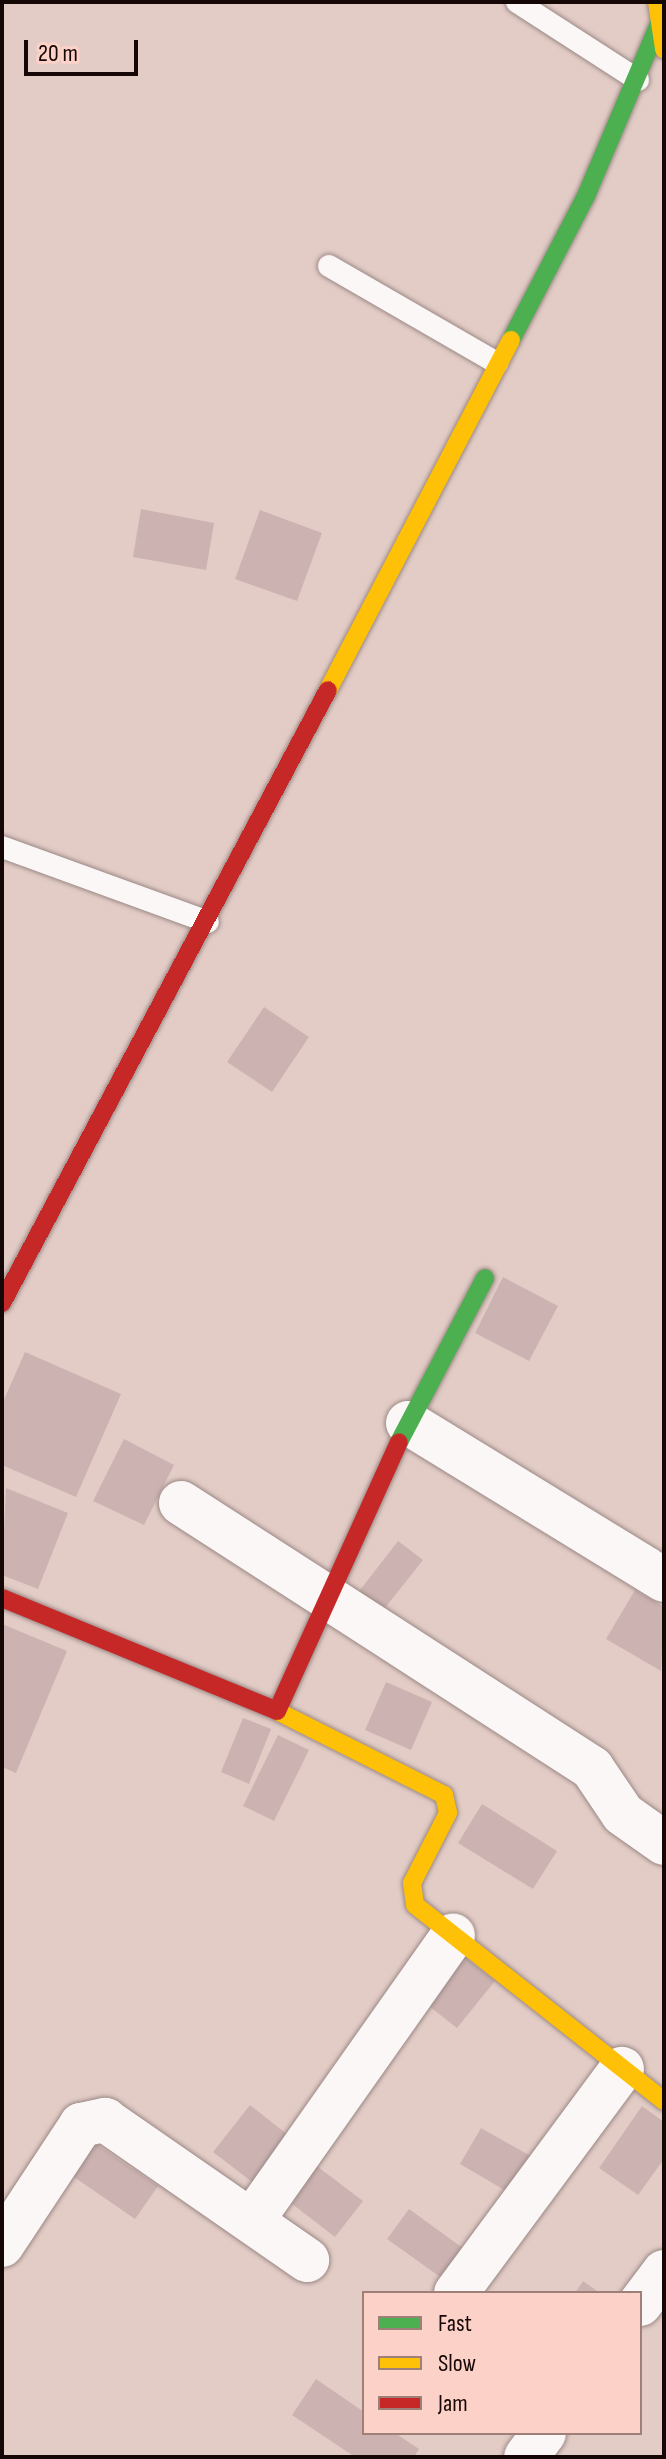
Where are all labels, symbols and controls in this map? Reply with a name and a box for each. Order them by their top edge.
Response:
scale bar [28,24,142,74]
text: 20 m [38,39,78,68]
legend [362,2291,642,2435]
text: Fast [438,2309,472,2338]
text: Slow [438,2349,476,2378]
text: Jam [438,2389,468,2418]

